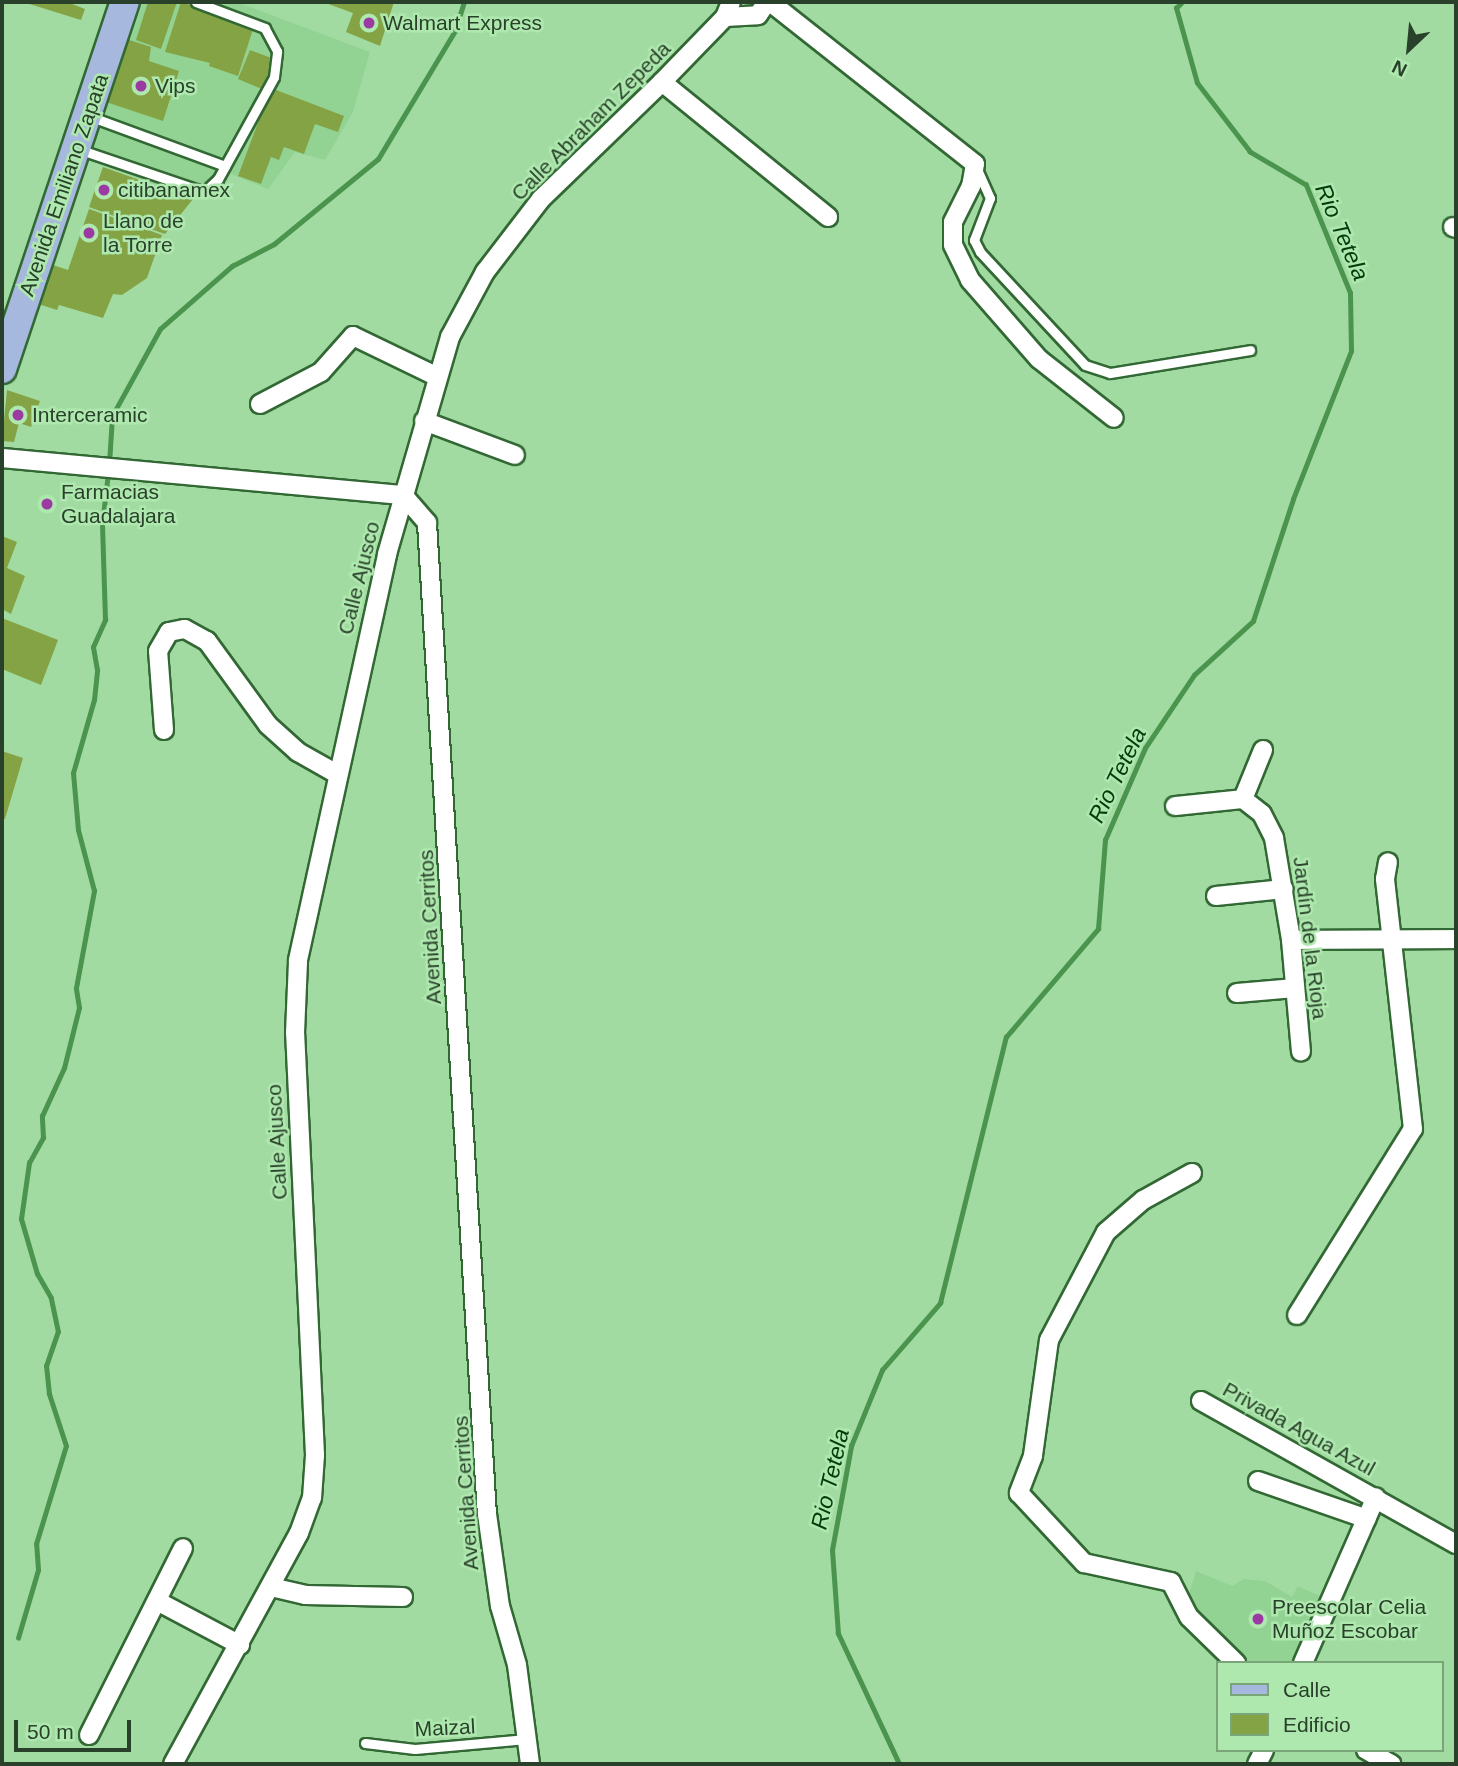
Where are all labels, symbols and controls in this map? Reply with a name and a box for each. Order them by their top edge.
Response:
place label: Walmart Express [383,10,542,36]
north arrow [1374,14,1444,84]
marker: Walmart Express [361,15,377,31]
street label: Calle Abraham Zepeda [506,36,676,206]
text: N [1389,56,1410,81]
street label: Avenida Emiliano Zapata [14,71,114,299]
place label: Vips [155,73,195,99]
marker: Vips [133,78,149,94]
place label: citibanamex [118,177,230,203]
water label: Rio Tetela [1309,179,1375,285]
marker: citibanamex [96,182,112,198]
place label: Llano de la Torre [103,208,184,258]
marker: Llano de la Torre [81,225,97,241]
place label: Interceramic [32,402,148,428]
marker: Interceramic [10,407,26,423]
place label: Farmacias Guadalajara [61,479,175,529]
marker: Farmacias Guadalajara [39,496,55,512]
street label: Calle Ajusco [333,518,385,638]
water label: Rio Tetela [1082,723,1152,827]
street label: Avenida Cerritos [413,849,447,1005]
street label: Jardín de la Rioja [1288,855,1332,1021]
street label: Calle Ajusco [261,1083,293,1201]
street label: Privada Agua Azul [1217,1376,1381,1482]
street label: Avenida Cerritos [448,1415,484,1571]
water label: Rio Tetela [805,1426,855,1532]
place label: Preescolar Celia Muñoz Escobar [1272,1594,1426,1644]
marker: Preescolar Celia Muñoz Escobar [1250,1611,1266,1627]
legend [1216,1661,1444,1752]
text: Calle [1283,1678,1331,1701]
scale bar [18,1706,135,1750]
text: Edificio [1283,1713,1351,1736]
street label: Maizal [414,1714,476,1742]
text: 50 m [27,1720,74,1743]

